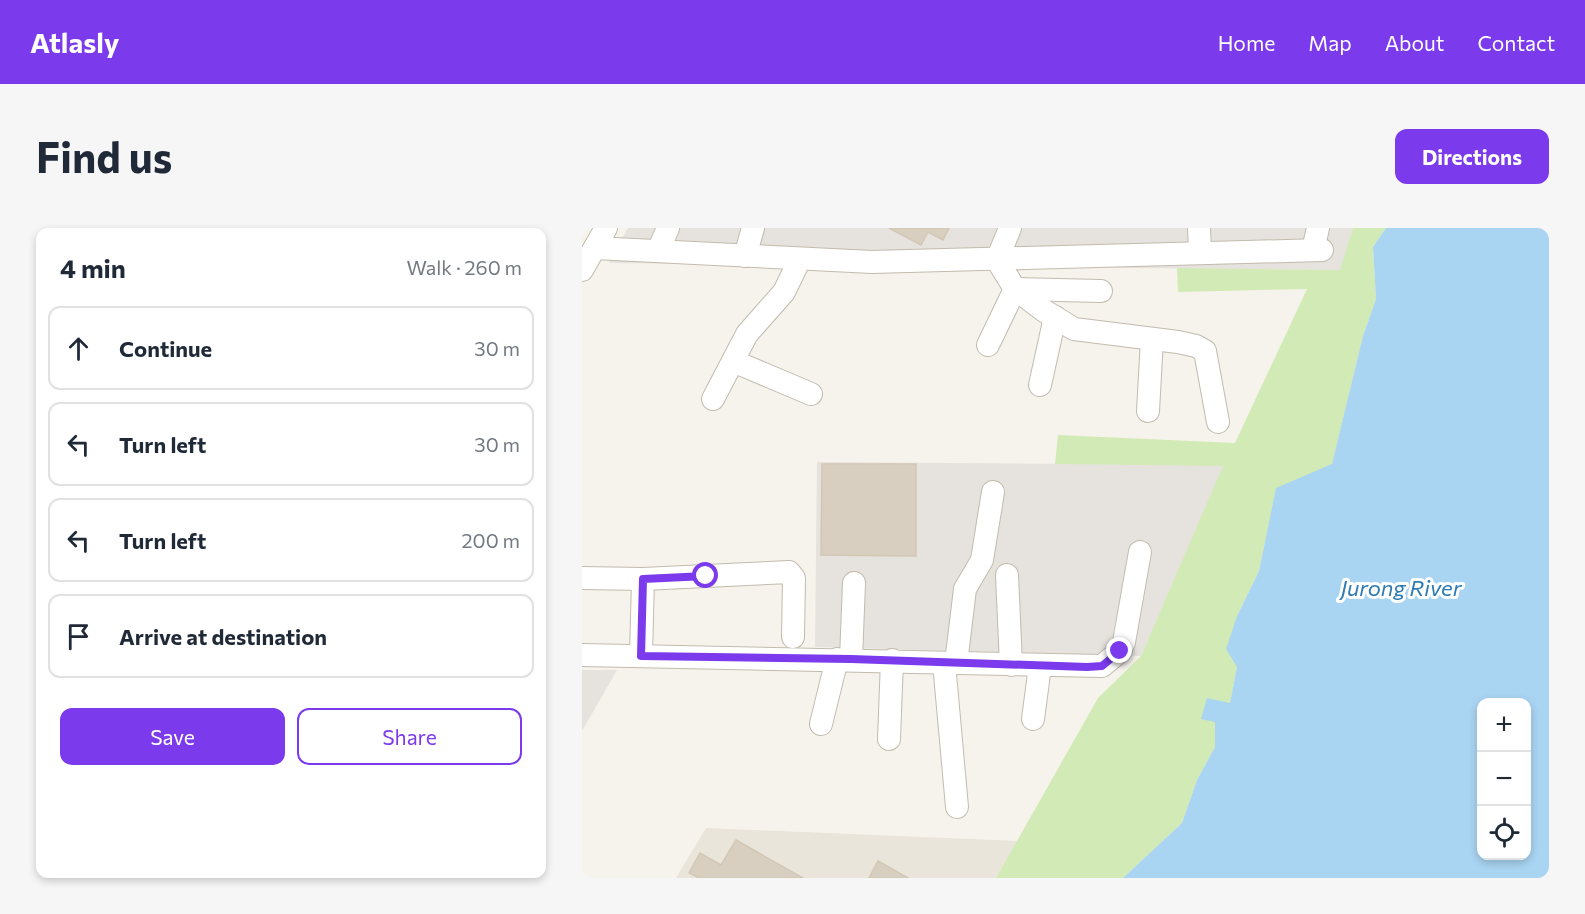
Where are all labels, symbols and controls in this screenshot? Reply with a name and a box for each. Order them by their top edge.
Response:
text: Atlasly [30,25,119,59]
text: Home [1218,30,1275,55]
text: Map [1308,30,1352,55]
text: About [1385,30,1444,55]
text: Contact [1477,30,1555,55]
button: Directions [1395,129,1549,184]
text: Find us [36,130,172,182]
text: 4 min [60,252,126,283]
text: Walk · 260 m [406,255,522,279]
icon: ahead [62,332,95,365]
text: Continue [119,335,212,362]
text: 30 m [474,336,520,360]
icon: left [62,428,95,461]
text: Turn left [119,431,206,458]
text: 30 m [474,432,520,456]
icon: left [62,524,95,557]
text: Turn left [119,527,206,554]
text: 200 m [462,528,520,552]
route start [692,562,718,588]
water label: Jurong River [1339,574,1463,601]
icon: arrive [62,620,95,653]
text: Arrive at destination [119,623,327,650]
route end [1106,637,1132,663]
map controls [1477,698,1531,860]
button: + [1477,698,1531,752]
button: Save [60,708,285,765]
button: Share [297,708,522,765]
button: − [1477,752,1531,806]
button: locate [1477,806,1531,860]

